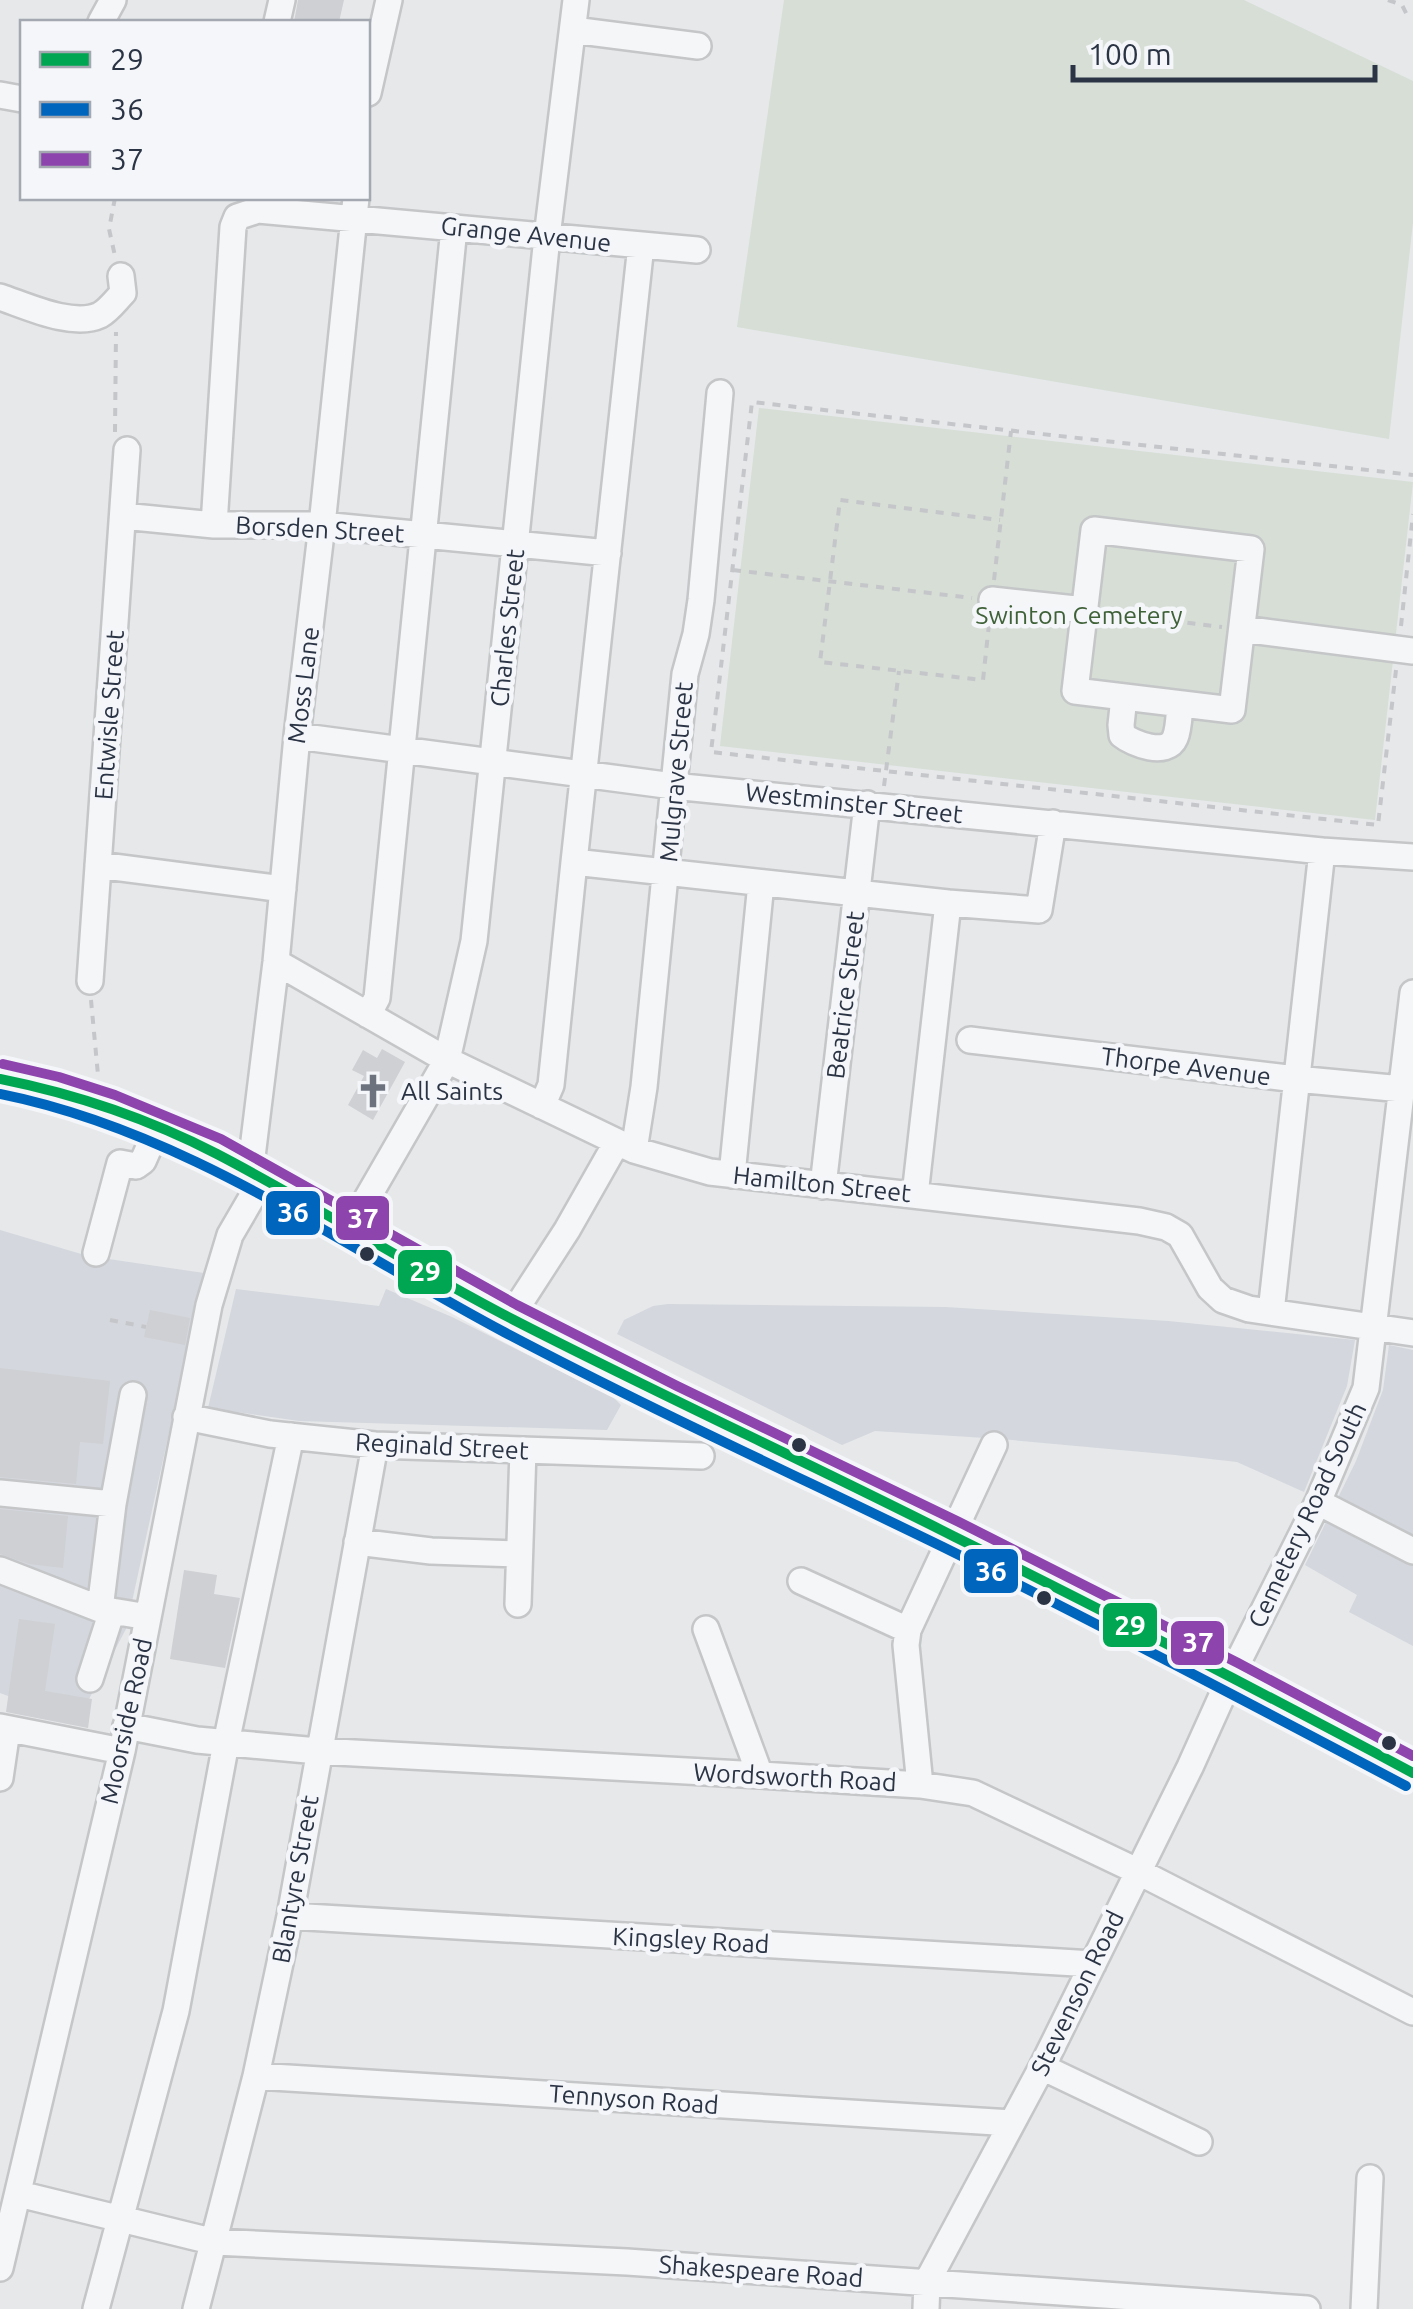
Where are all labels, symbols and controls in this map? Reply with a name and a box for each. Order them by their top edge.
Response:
legend [20,20,370,200]
scale bar [1073,20,1376,82]
text: 100 m [1088,37,1172,71]
text: 29 [110,42,144,76]
text: 36 [110,92,144,126]
text: 37 [110,142,144,176]
street label: Grange Avenue [439,211,613,257]
street label: Borsden Street [235,511,405,547]
street label: Charles Street [485,547,529,708]
park label: Swinton Cemetery [975,601,1183,629]
street label: Moss Lane [282,625,324,745]
street label: Entwisle Street [89,629,129,801]
street label: Mulgrave Street [654,681,698,863]
street label: Westminster Street [744,778,964,828]
street label: Beatrice Street [821,909,869,1080]
street label: Thorpe Avenue [1100,1042,1272,1090]
church icon: All Saints [354,1072,392,1110]
place label: All Saints [401,1077,503,1105]
street label: Hamilton Street [732,1161,912,1207]
line badge: 36 [264,1189,322,1237]
line badge: 37 [334,1194,391,1242]
text: 36 [277,1196,309,1227]
text: 37 [347,1202,379,1233]
unlabelled marker [357,1244,377,1264]
line badge: 29 [396,1248,454,1296]
text: 29 [409,1255,441,1286]
street label: Cemetery Road South [1242,1398,1372,1632]
street label: Reginald Street [355,1427,530,1465]
unlabelled marker [789,1435,809,1455]
line badge: 36 [962,1547,1020,1595]
text: 36 [975,1555,1007,1586]
unlabelled marker [1034,1588,1054,1608]
line badge: 29 [1101,1601,1159,1649]
text: 29 [1114,1609,1146,1640]
line badge: 37 [1169,1619,1226,1667]
text: 37 [1182,1626,1214,1657]
street label: Moorside Road [95,1635,157,1807]
unlabelled marker [1379,1733,1399,1753]
street label: Wordsworth Road [693,1758,897,1796]
street label: Blantyre Street [266,1793,324,1965]
street label: Stevenson Road [1025,1906,1129,2080]
street label: Kingsley Road [612,1922,770,1958]
street label: Tennyson Road [548,2079,720,2119]
street label: Shakespeare Road [658,2250,864,2292]

